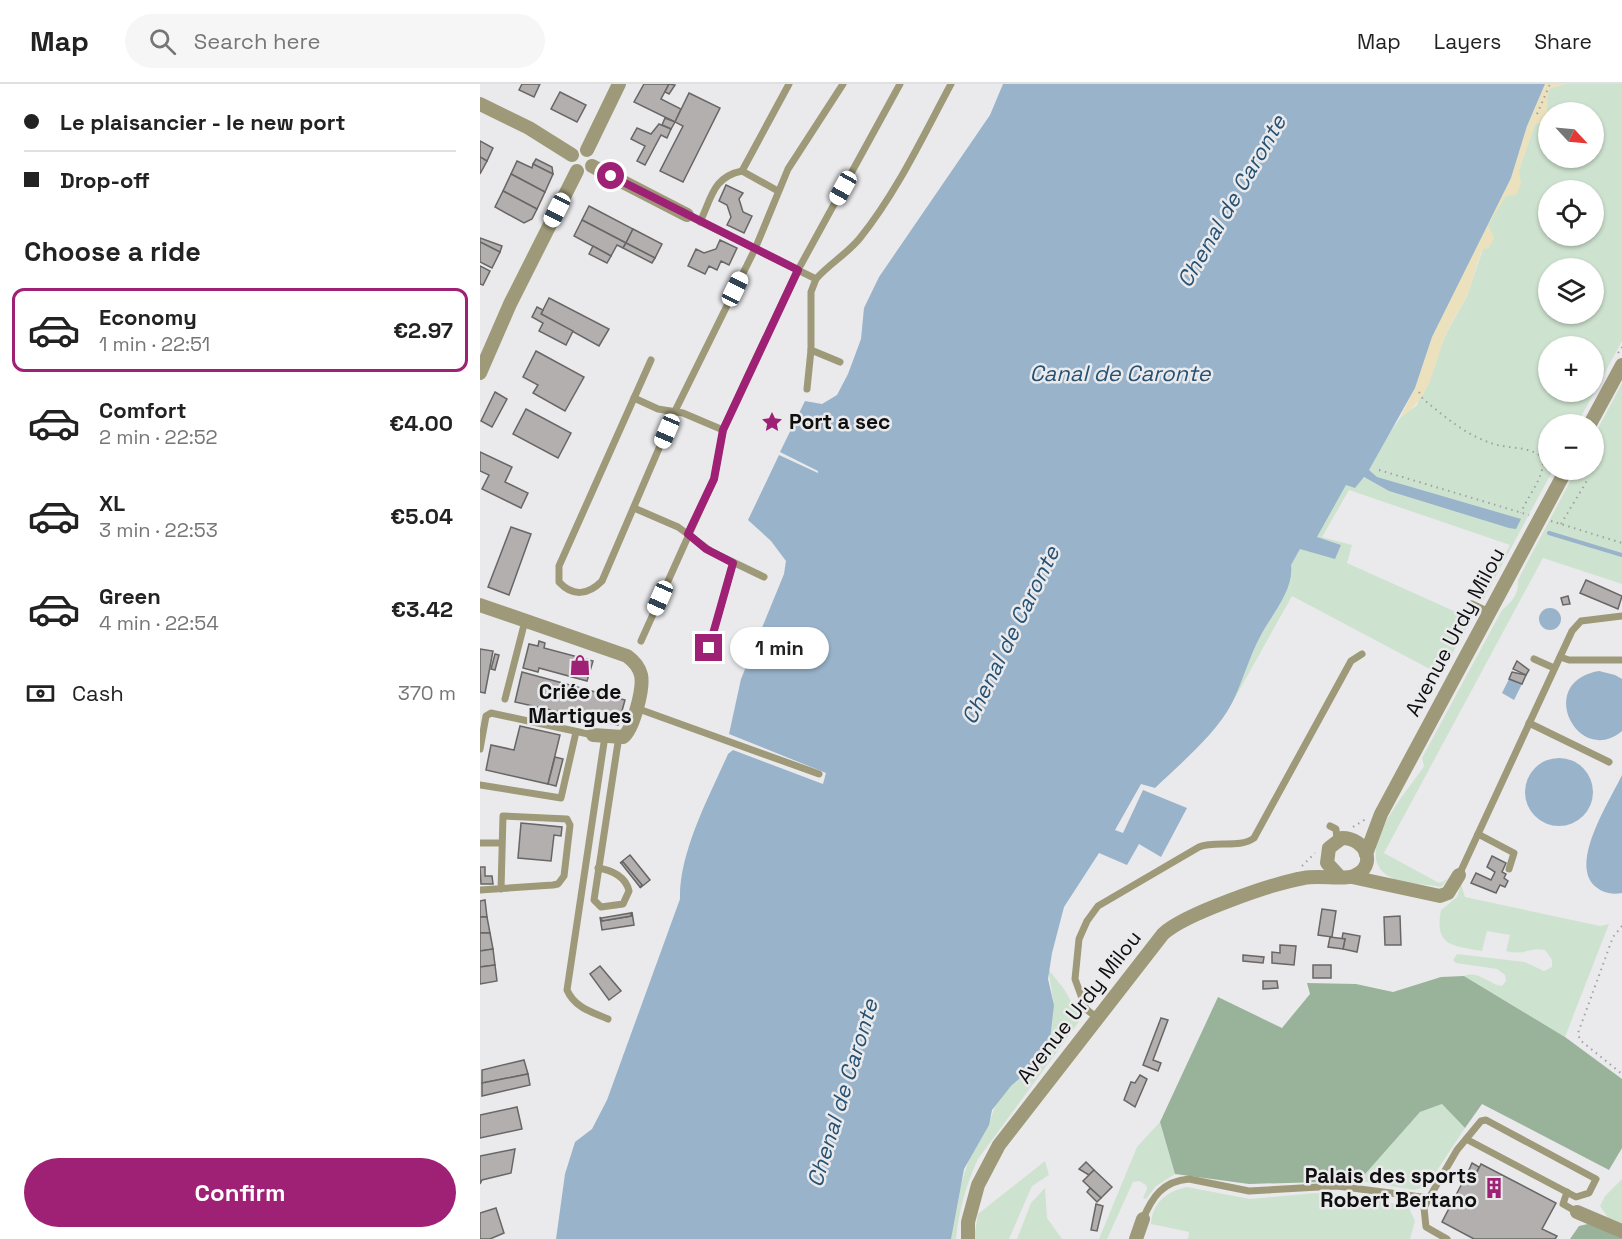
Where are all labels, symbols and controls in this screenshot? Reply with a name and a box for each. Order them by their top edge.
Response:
search box [125,14,545,68]
text: Map [30,23,89,59]
icon: search [146,25,179,58]
text: Search here [194,27,321,55]
text: Map [1357,28,1401,55]
text: Layers [1434,28,1501,55]
text: Share [1534,28,1592,55]
north arrow [1538,102,1604,168]
map controls [1538,102,1604,480]
text: Le plaisancier - le new port [60,108,345,136]
water label: Chenal de Caronte [1170,109,1292,292]
route start [597,162,624,189]
text: Drop-off [60,166,150,194]
car [826,168,860,208]
button: locate [1538,180,1604,246]
car [541,190,573,230]
text: Choose a ride [24,234,201,269]
button: layers [1538,258,1604,324]
car [719,269,751,309]
icon: car [27,303,81,357]
text: Economy [99,303,197,331]
text: €2.97 [393,316,453,344]
text: 1 min · 22:51 [99,331,210,357]
button: + [1538,336,1604,402]
water label: Canal de Caronte [1030,359,1211,387]
icon: car [27,396,81,450]
text: Comfort [99,396,187,424]
place label: Port a sec [789,408,890,435]
text: €4.00 [389,409,453,437]
place icon: Port a sec [760,410,784,434]
car [652,411,682,451]
button: − [1538,414,1604,480]
text: 2 min · 22:52 [99,424,218,450]
icon: car [27,489,81,543]
text: XL [99,489,125,517]
text: €5.04 [390,502,453,530]
text: 3 min · 22:53 [99,517,218,543]
water label: Chenal de Caronte [955,540,1066,729]
street label: Avenue Urdy Milou [1399,543,1510,721]
car [644,578,676,618]
icon: car [27,582,81,636]
text: Green [99,582,161,610]
text: €3.42 [391,595,453,623]
text: 4 min · 22:54 [99,610,219,636]
callout: 1 min [730,627,829,669]
route end [695,634,722,661]
text: 1 min [755,635,804,661]
shop icon: Criée de Martigues [568,653,592,677]
icon: cash [24,677,57,710]
place label: Criée de Martigues [528,678,632,729]
text: Cash [72,679,124,707]
text: 370 m [398,680,456,706]
street label: Avenue Urdy Milou [1010,925,1147,1089]
water label: Chenal de Caronte [800,995,884,1190]
button: Confirm [24,1158,456,1227]
place label: Palais des sports Robert Bertano [1305,1162,1477,1213]
building icon: Palais des sports Robert Bertano [1482,1176,1506,1200]

